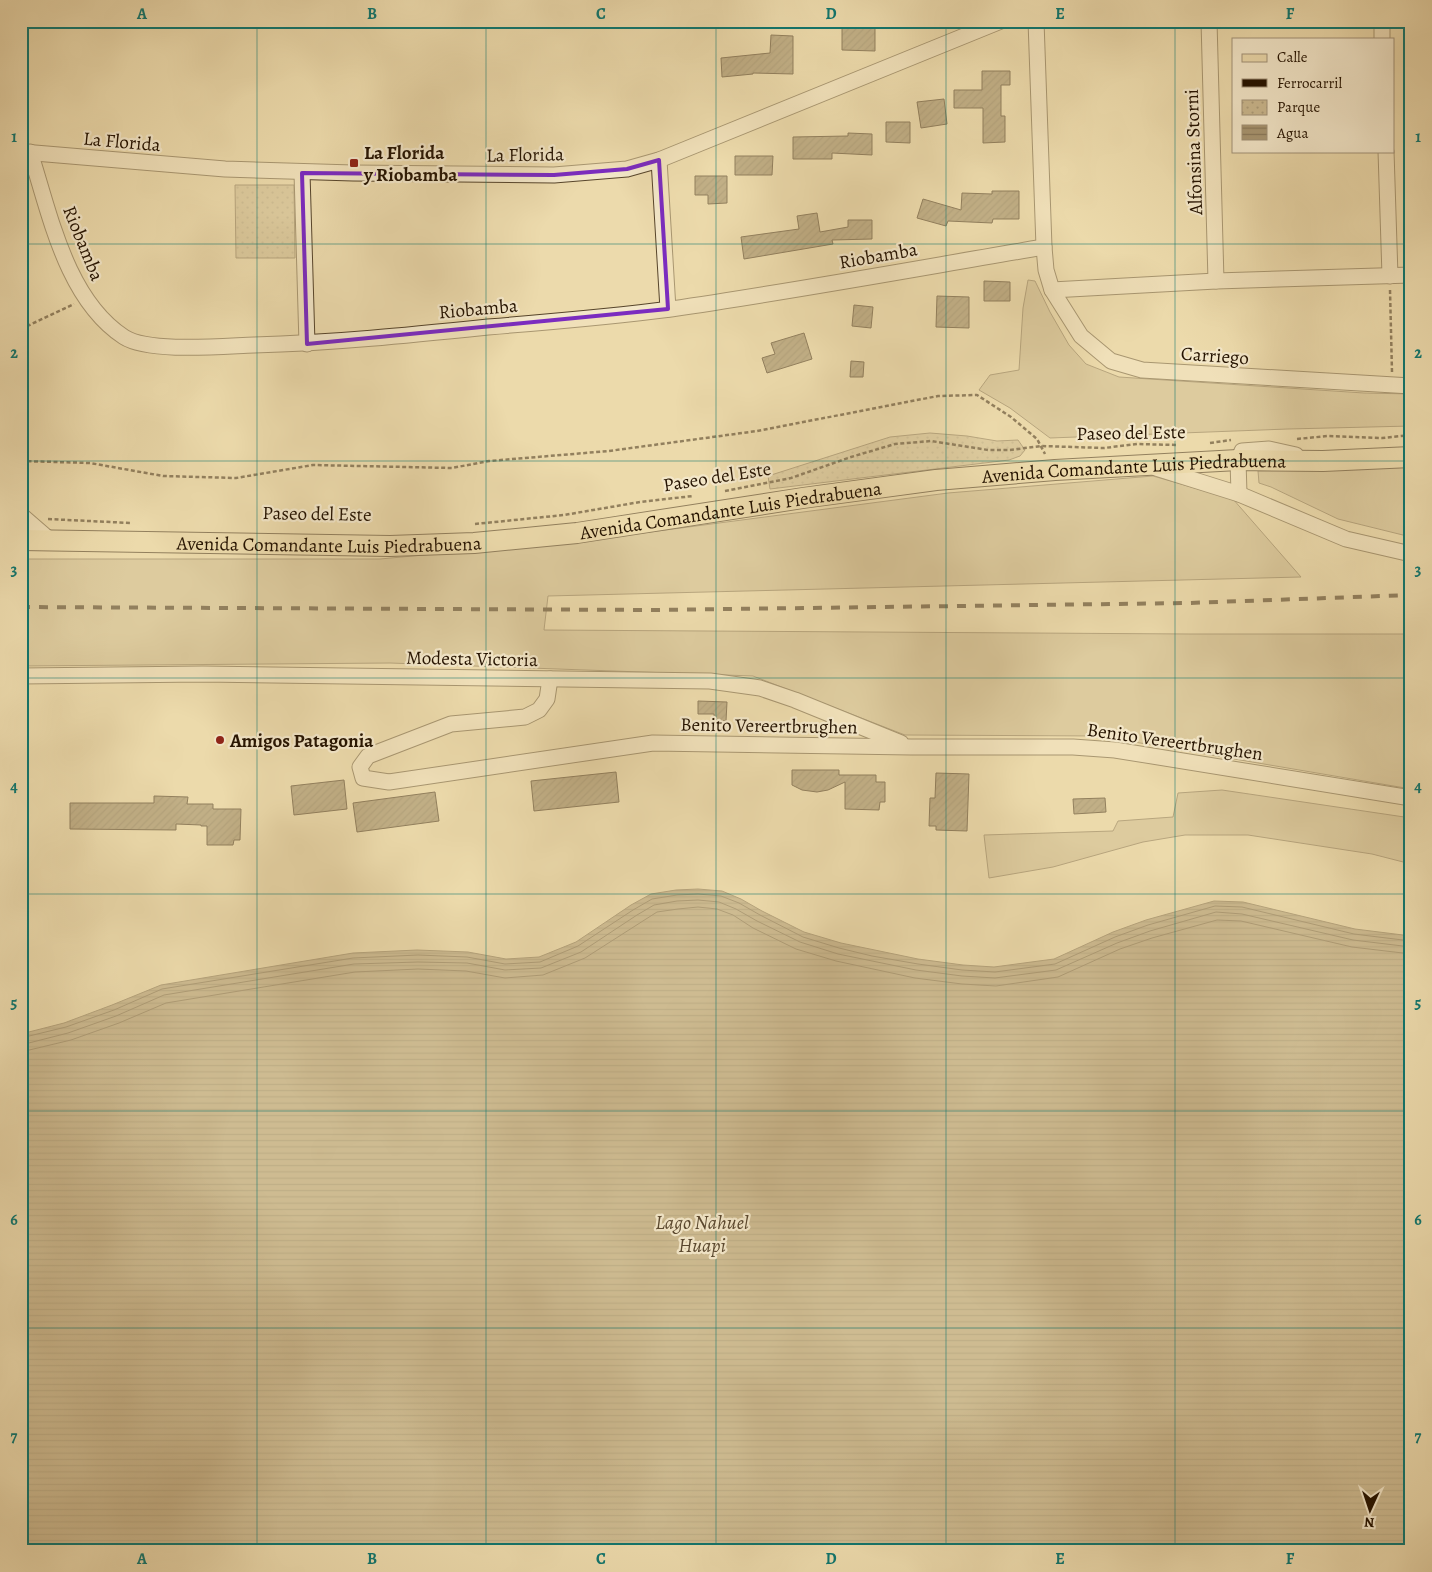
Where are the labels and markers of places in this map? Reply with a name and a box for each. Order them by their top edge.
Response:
place label: La Florida y Riobamba [363,140,458,188]
marker: La Florida y Riobamba [348,157,360,169]
place label: Amigos Patagonia [229,728,374,754]
marker: Amigos Patagonia [214,734,226,746]

